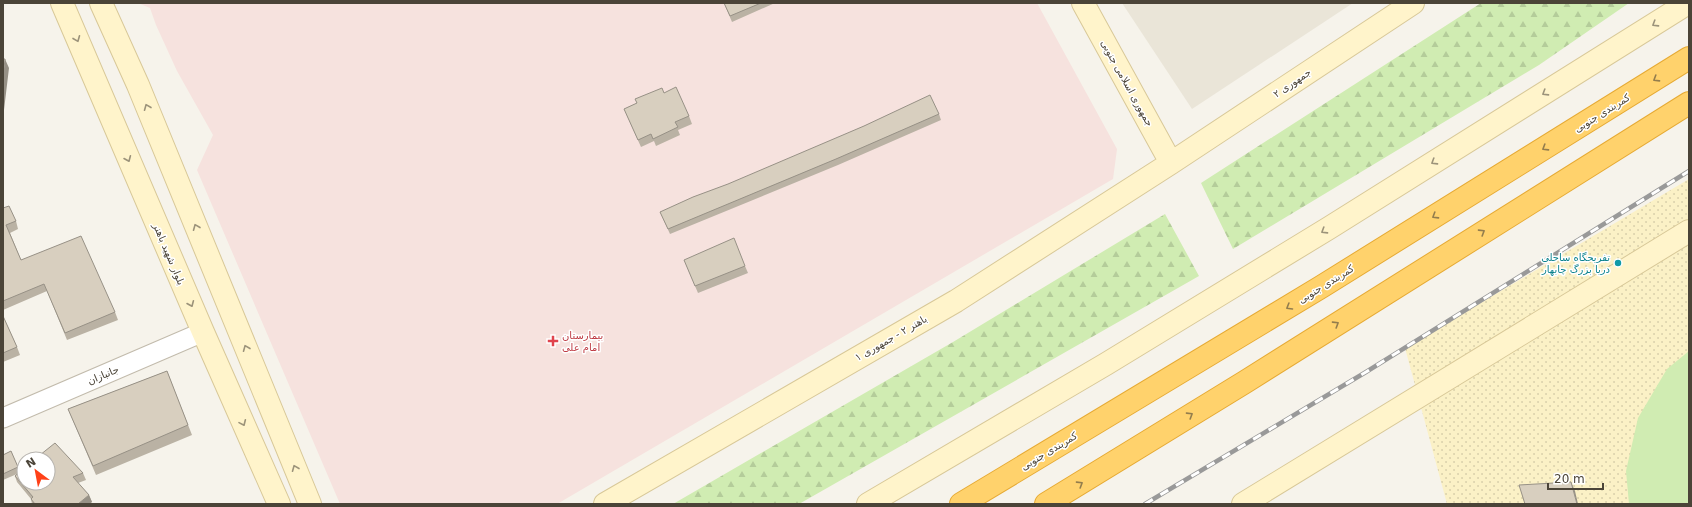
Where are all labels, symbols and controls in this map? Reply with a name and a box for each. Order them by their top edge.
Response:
one-way arrow [1652,19,1659,27]
one-way arrow [72,35,80,43]
street label: جمهوری اسلامی جنوبی [1098,38,1155,129]
street label: جمهوری ۲ [1271,66,1313,100]
one-way arrow [1653,74,1660,82]
one-way arrow [1542,88,1549,96]
street label: کمربندی جنوبی [1572,91,1632,135]
one-way arrow [144,104,152,112]
one-way arrow [1543,143,1550,150]
one-way arrow [123,154,131,162]
one-way arrow [1431,157,1438,165]
one-way arrow [1432,211,1439,219]
street label: بلوار شهید باهنر [150,220,187,287]
one-way arrow [193,224,201,231]
one-way arrow [1321,226,1328,234]
one-way arrow [1478,230,1485,237]
place label: تفریحگاه ساحلی دریا بزرگ چابهار [1541,252,1610,276]
marker: تفریحگاه ساحلی دریا بزرگ چابهار [1613,258,1623,268]
street label: کمربندی جنوبی [1296,262,1356,306]
one-way arrow [186,299,194,307]
one-way arrow [1286,302,1293,309]
street label: باهنر ۲ - جمهوری ۱ [853,313,929,364]
one-way arrow [1332,322,1339,329]
place label: بیمارستان امام علی [562,330,603,353]
marker: بیمارستان امام علی [547,335,559,347]
one-way arrow [242,344,250,351]
street label: جانبازان [86,363,120,387]
one-way arrow [1186,413,1193,420]
one-way arrow [238,418,246,426]
street label: کمربندی جنوبی [1019,430,1079,472]
north arrow [16,451,56,491]
text: N [24,455,38,471]
one-way arrow [292,464,300,472]
scale bar [1548,465,1603,491]
text: 20 m [1554,472,1585,486]
one-way arrow [1076,481,1083,488]

